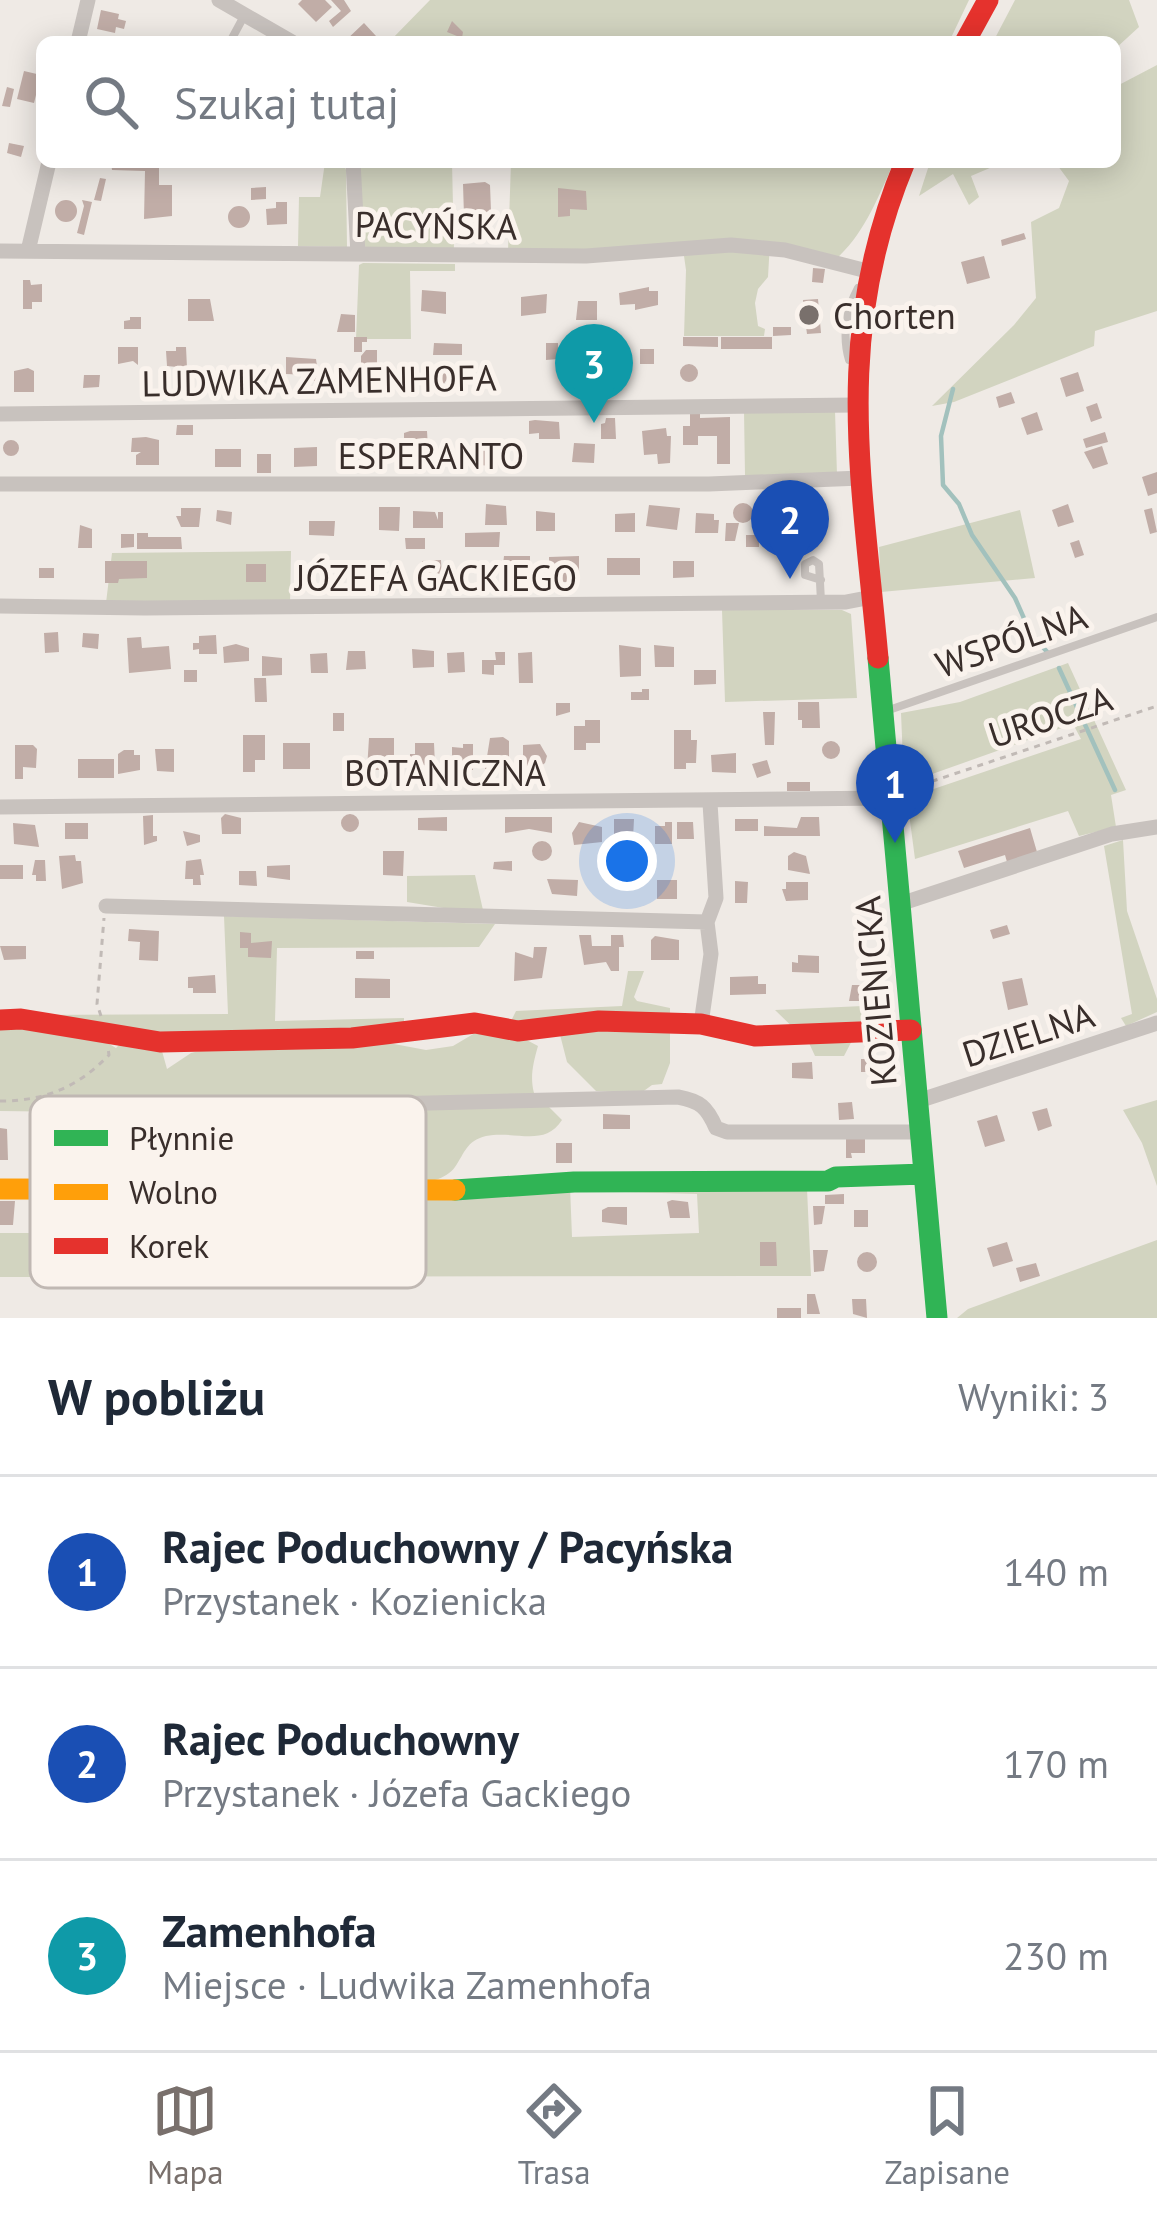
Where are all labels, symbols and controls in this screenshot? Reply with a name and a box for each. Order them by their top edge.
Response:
search box [36,36,1121,168]
icon: search [78,69,144,135]
text: Szukaj tutaj [174,73,399,131]
street label: PACYŃSKA [354,200,518,250]
place label: Chorten [833,292,956,339]
marker: Chorten [796,302,822,328]
pin: 3 [555,324,633,423]
street label: LUDWIKA ZAMENHOFA [141,353,497,407]
street label: ESPERANTO [338,432,524,479]
pin: 2 [751,480,829,579]
street label: JÓZEFA GACKIEGO [293,554,577,601]
street label: WSPÓLNA [929,592,1093,688]
street label: UROCZA [982,674,1118,758]
pin: 1 [856,744,934,843]
street label: BOTANICZNA [344,749,546,796]
your location [597,831,657,891]
street label: KOZIENICKA [843,894,907,1088]
street label: DZIELNA [956,991,1100,1077]
legend [30,1096,426,1288]
text: Płynnie [129,1116,234,1159]
text: Wolno [129,1170,218,1213]
text: Korek [129,1224,209,1267]
text: W pobliżu [48,1363,265,1429]
text: Wyniki: 3 [958,1371,1109,1422]
text: Rajec Poduchowny / Pacyńska [162,1517,733,1575]
text: 1 [76,1546,98,1597]
text: 140 m [1003,1546,1109,1597]
text: Przystanek · Kozienicka [162,1575,547,1626]
text: Rajec Poduchowny [162,1709,519,1767]
text: 2 [76,1738,98,1789]
text: 170 m [1003,1738,1109,1789]
text: Przystanek · Józefa Gackiego [162,1767,631,1818]
text: Zamenhofa [162,1901,377,1959]
text: 3 [76,1930,98,1981]
text: 230 m [1003,1930,1109,1981]
text: Miejsce · Ludwika Zamenhofa [162,1959,652,2010]
tab: Mapa [147,2078,224,2193]
tab: Trasa [518,2078,591,2193]
tab: Zapisane [885,2078,1010,2193]

